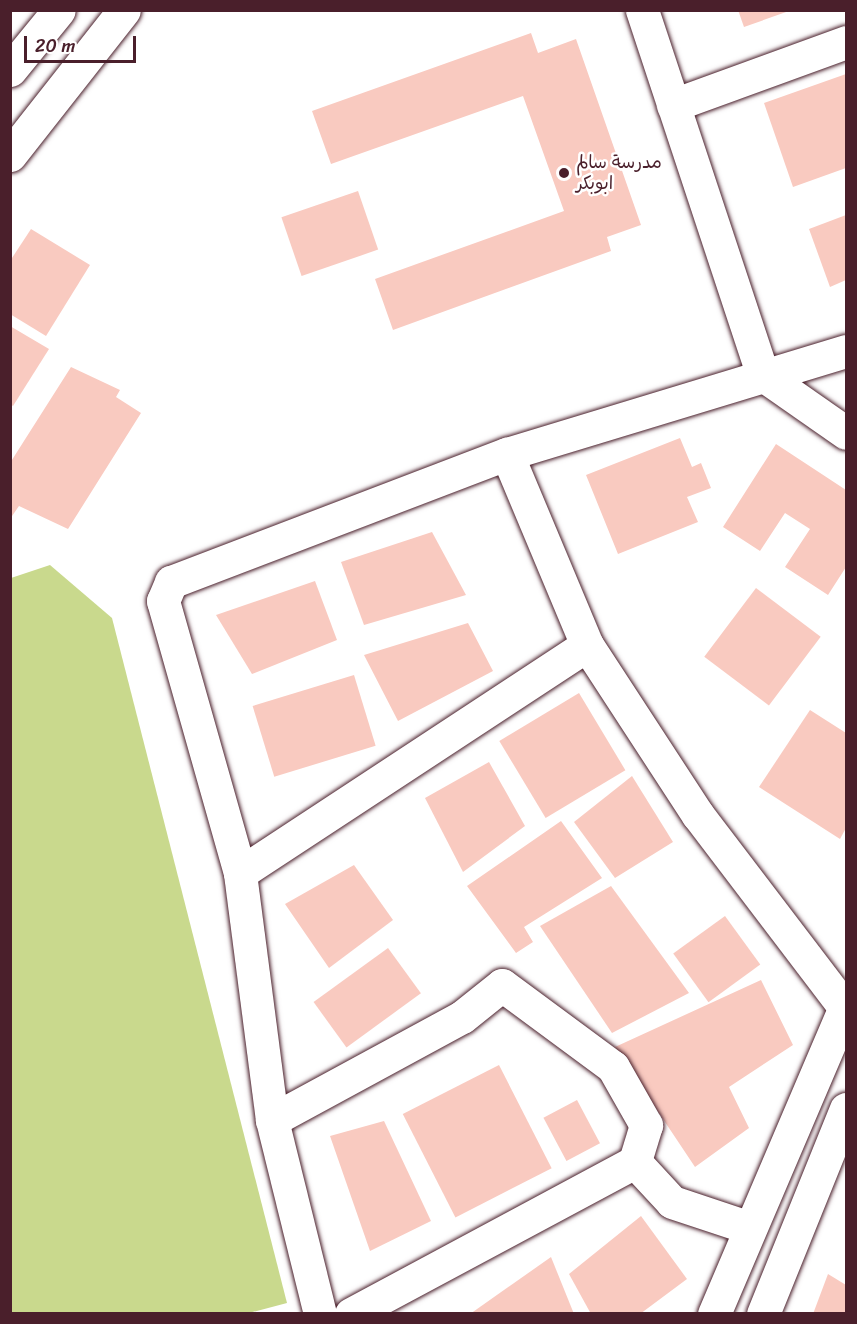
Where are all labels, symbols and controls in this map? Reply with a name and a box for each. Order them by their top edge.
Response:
scale bar [27,24,140,62]
text: 20 m [35,30,75,62]
place label: مدرسة سالم ابوبكر [576,152,662,195]
marker: مدرسة سالم ابوبكر [557,166,571,180]

